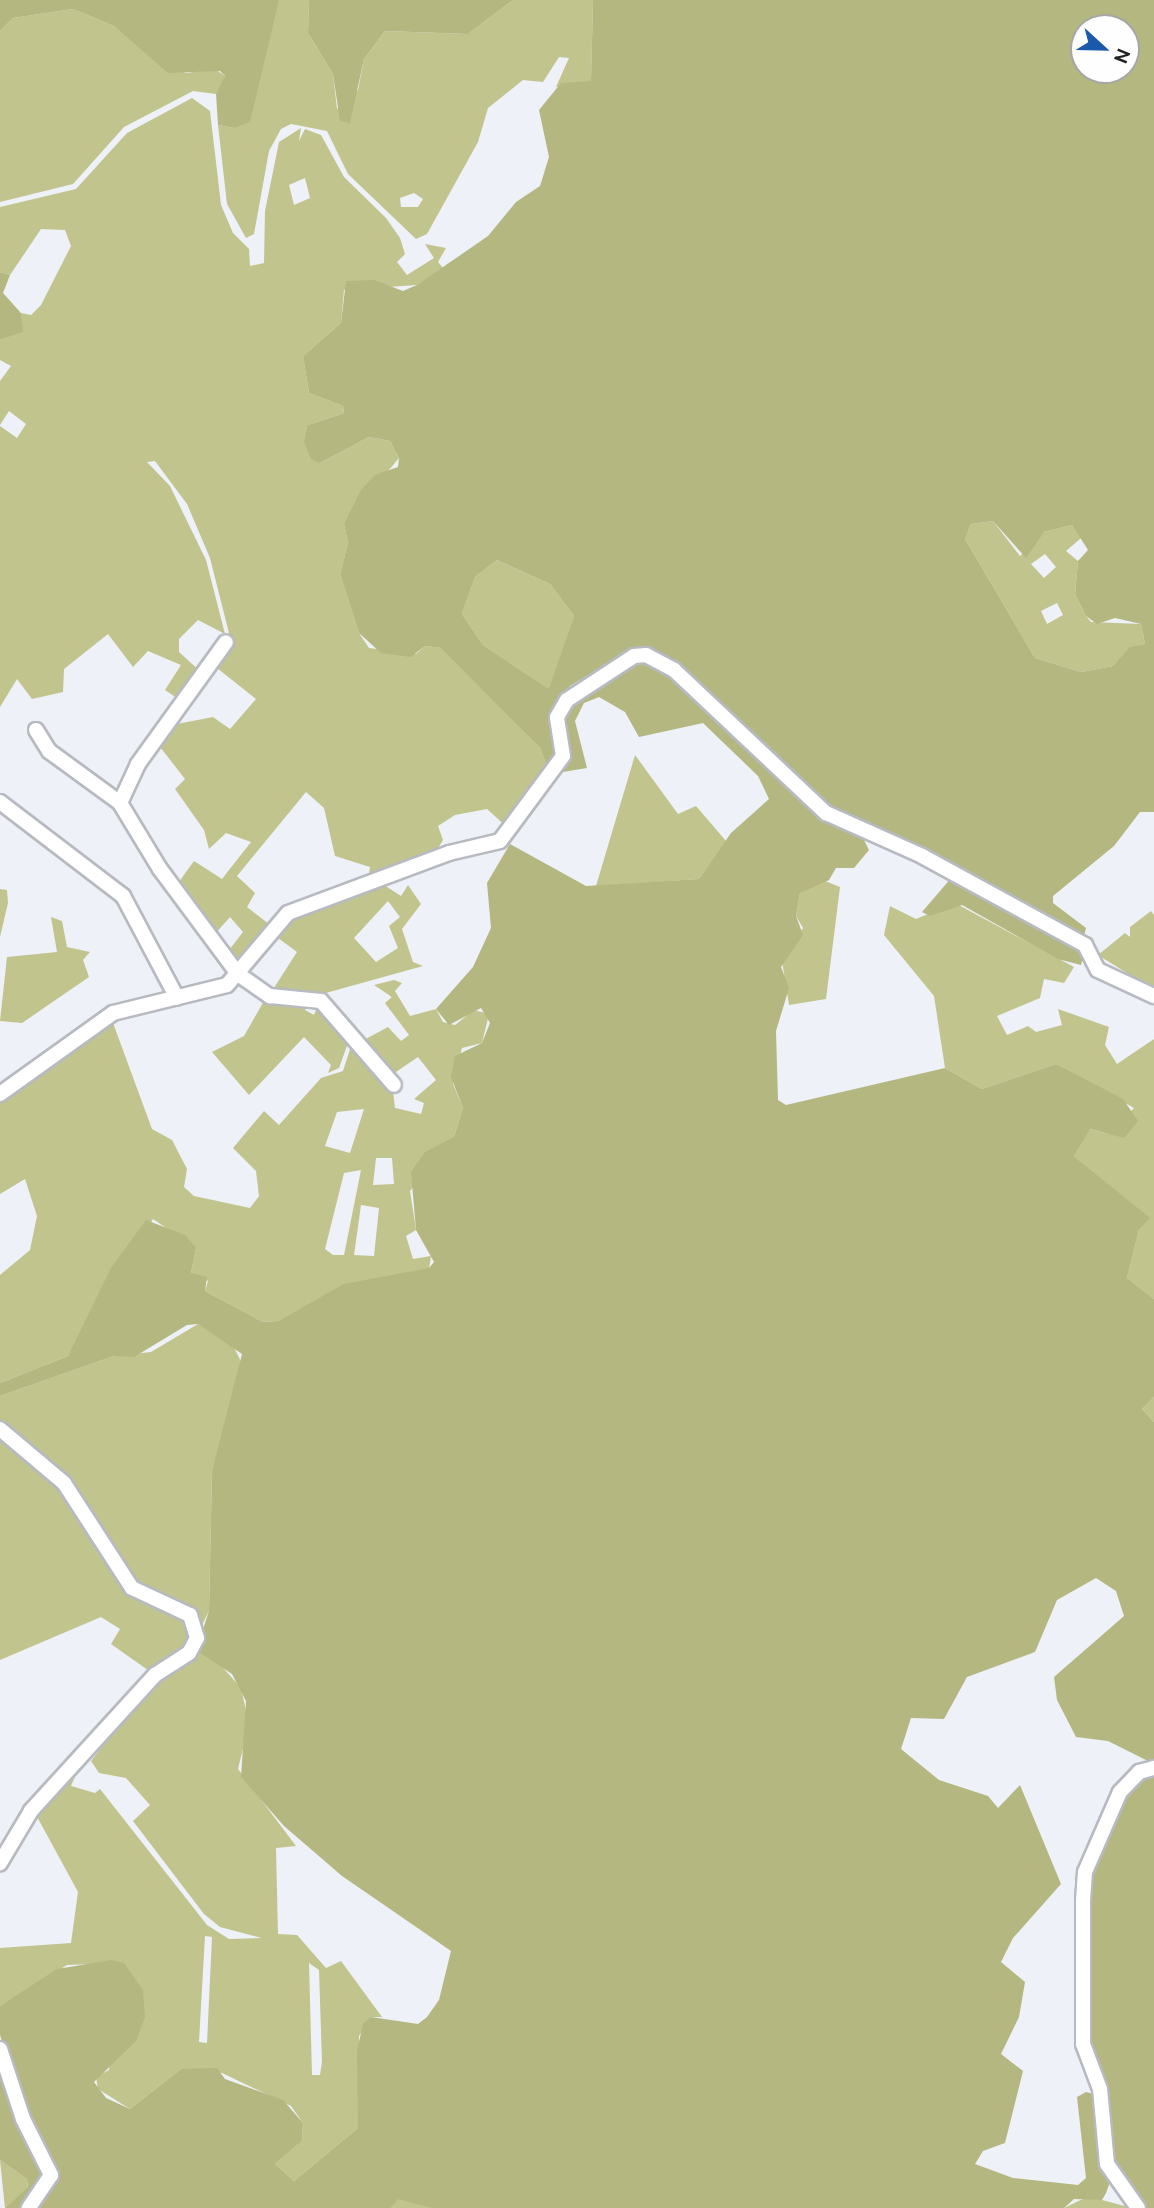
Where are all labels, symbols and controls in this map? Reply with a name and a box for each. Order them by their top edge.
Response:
north arrow [1070,14,1140,84]
text: N [1110,45,1135,67]

